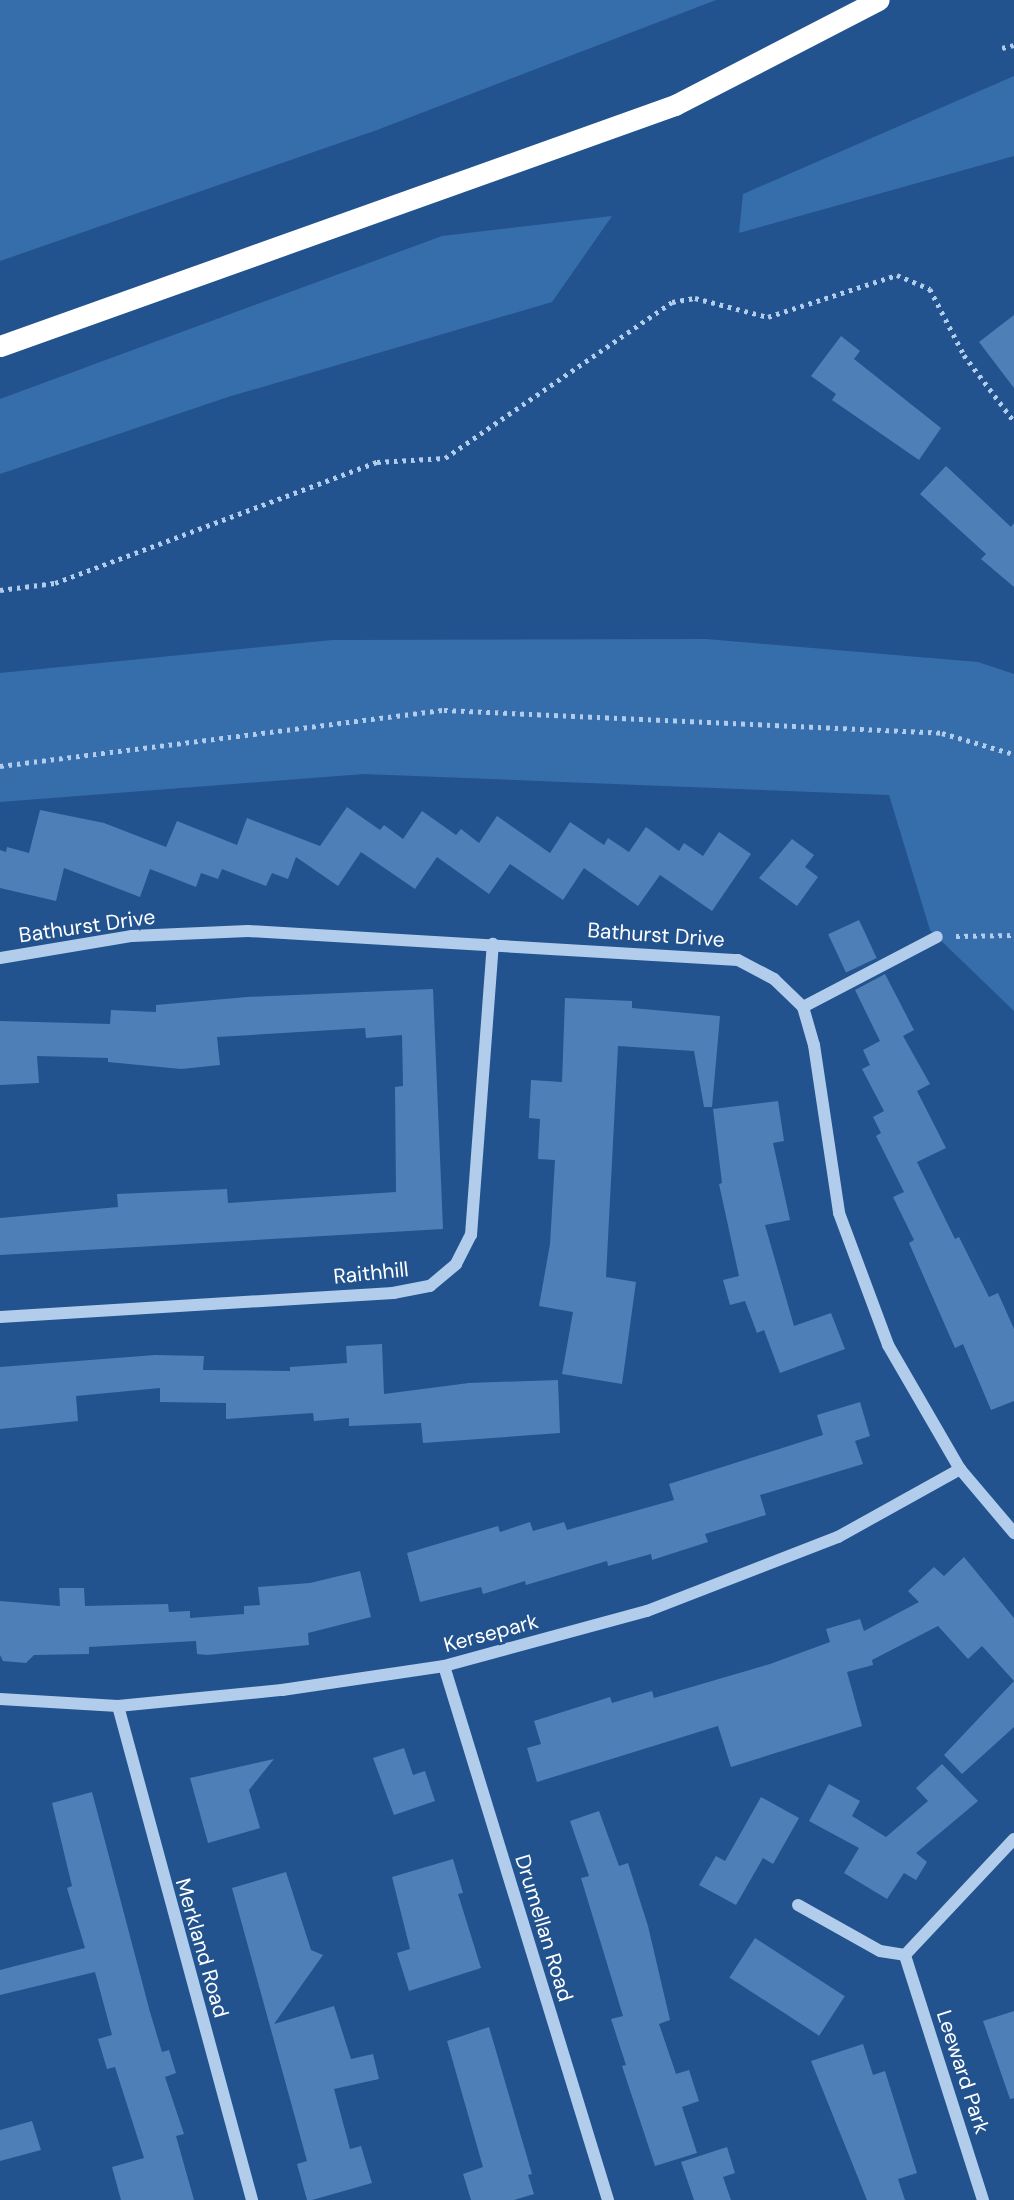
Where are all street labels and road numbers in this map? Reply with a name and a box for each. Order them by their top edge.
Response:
street label: Bathurst Drive [17,904,157,948]
street label: Bathurst Drive [587,918,725,952]
street label: Raithhill [332,1257,410,1289]
street label: Kersepark [441,1608,541,1658]
street label: Drumellan Road [510,1852,578,2004]
street label: Merkland Road [170,1875,234,2021]
street label: Leeward Park [931,2007,995,2137]

